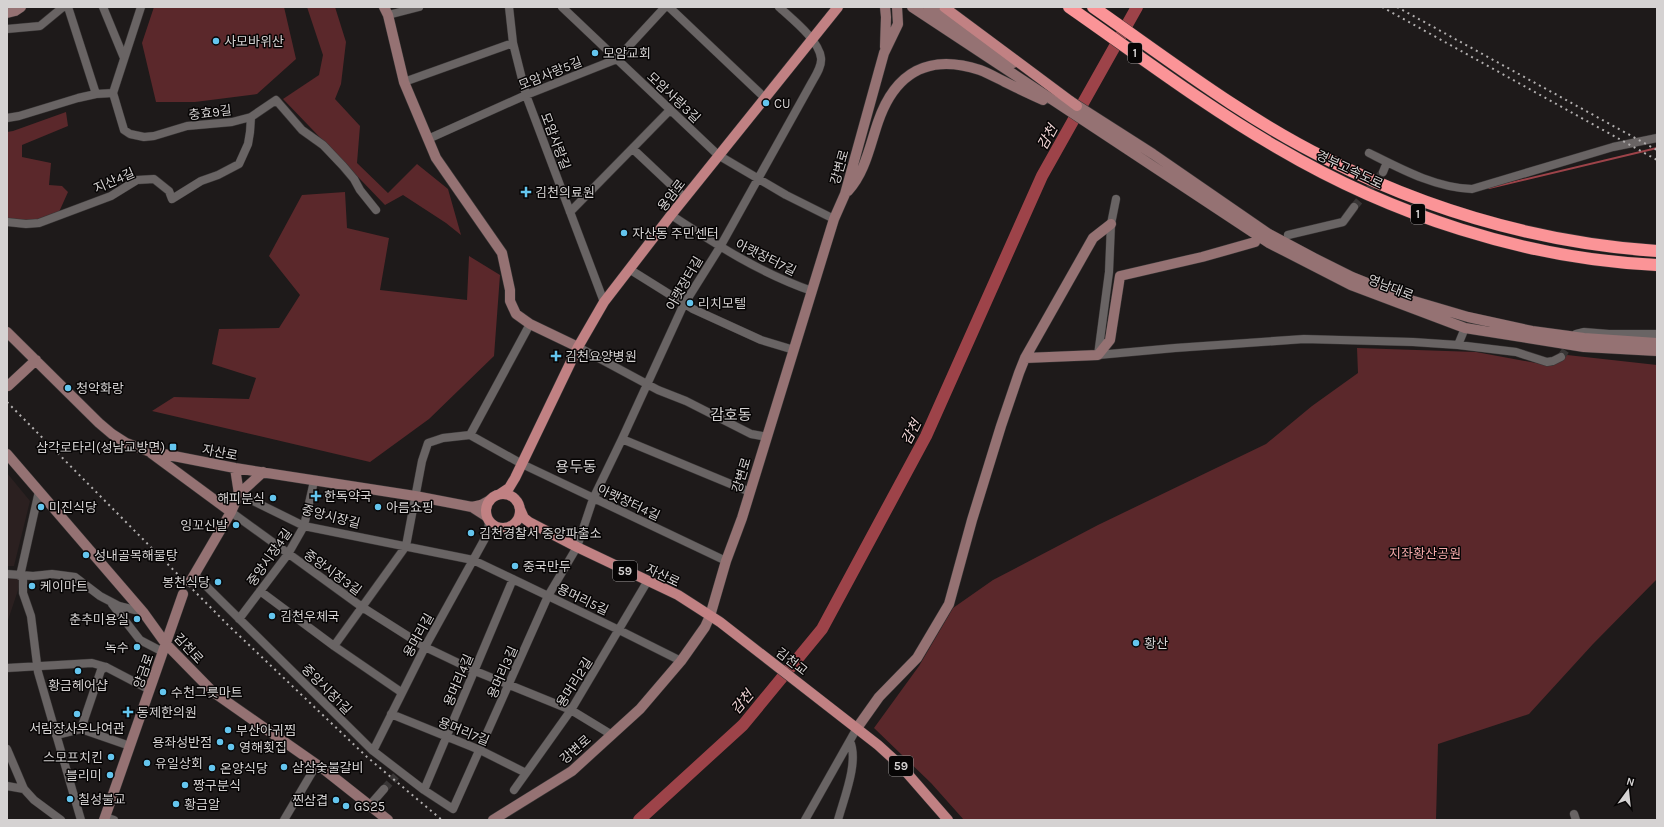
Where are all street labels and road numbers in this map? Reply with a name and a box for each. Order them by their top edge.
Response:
road number: 1 [1128,43,1142,63]
street label: 모암사랑5길 [516,54,584,93]
street label: 모암사랑3길 [644,69,703,126]
street label: 충효9길 [188,102,233,123]
street label: 모암사랑길 [538,111,573,172]
street label: 경부고속도로 [1314,147,1386,191]
street label: 강변로 [827,148,852,186]
street label: 지산4길 [91,165,137,196]
street label: 용암로 [654,177,688,214]
road number: 1 [1411,204,1425,224]
street label: 아랫장터7길 [733,236,799,279]
street label: 아랫장터길 [663,254,706,313]
street label: 영남대로 [1366,272,1416,303]
street label: 자산로 [201,442,239,463]
street label: 강변로 [729,456,754,495]
street label: 아랫장터4길 [595,481,662,523]
street label: 중앙시장길 [300,502,362,531]
street label: 중앙시장4길 [244,526,295,589]
street label: 중앙시장3길 [301,547,364,598]
road number: 59 [613,561,637,581]
street label: 자산로 [643,561,682,590]
street label: 용머리5길 [555,581,611,618]
street label: 용머리길 [400,611,437,660]
street label: 김천로 [171,630,206,667]
street label: 용머리3길 [484,644,521,701]
street label: 김천교 [773,644,810,678]
street label: 양금로 [131,652,156,691]
street label: 용머리4길 [441,652,476,708]
street label: 용머리2길 [553,655,595,710]
street label: 중앙시장1길 [299,661,355,717]
street label: 용머리7길 [436,714,492,749]
street label: 강변로 [557,732,594,767]
road number: 59 [889,756,913,776]

